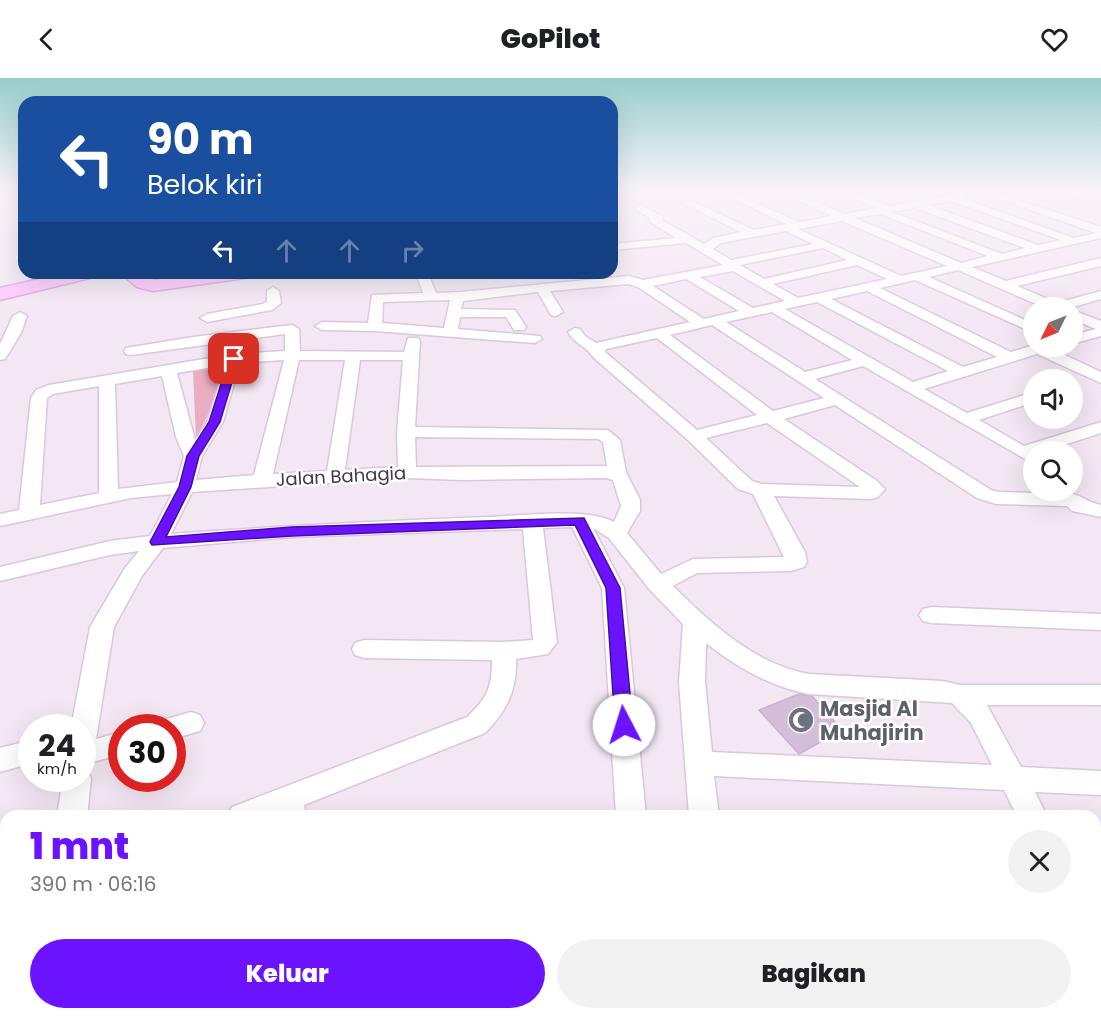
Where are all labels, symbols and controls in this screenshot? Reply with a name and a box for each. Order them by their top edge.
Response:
text: GoPilot [501,20,600,57]
icon: back [30,23,63,56]
icon: heart [1038,23,1071,56]
text: 90 m [147,110,254,169]
icon: left [48,120,126,198]
text: Belok kiri [147,166,263,203]
icon: left [207,234,240,267]
icon: ahead [270,234,303,267]
icon: ahead [333,234,366,267]
icon: right [396,234,429,267]
north arrow [1023,297,1083,357]
map controls [1023,297,1083,501]
pin [208,333,259,384]
icon: arrive [217,342,250,375]
button: sound [1023,369,1083,429]
button: search [1023,441,1083,501]
street label: Jalan Bahagia [275,460,407,492]
position arrow [592,693,656,757]
place label: Masjid Al Muhajirin [820,694,924,747]
mosque icon: Masjid Al Muhajirin [786,705,816,735]
speed limit sign: 30 [108,714,186,792]
text: 24 [38,724,76,767]
text: km/h [37,758,77,779]
text: 1 mnt [30,821,129,872]
button: close [1008,830,1071,893]
text: 390 m · 06:16 [30,870,156,898]
button: Keluar [30,939,545,1008]
button: Bagikan [557,939,1071,1008]

